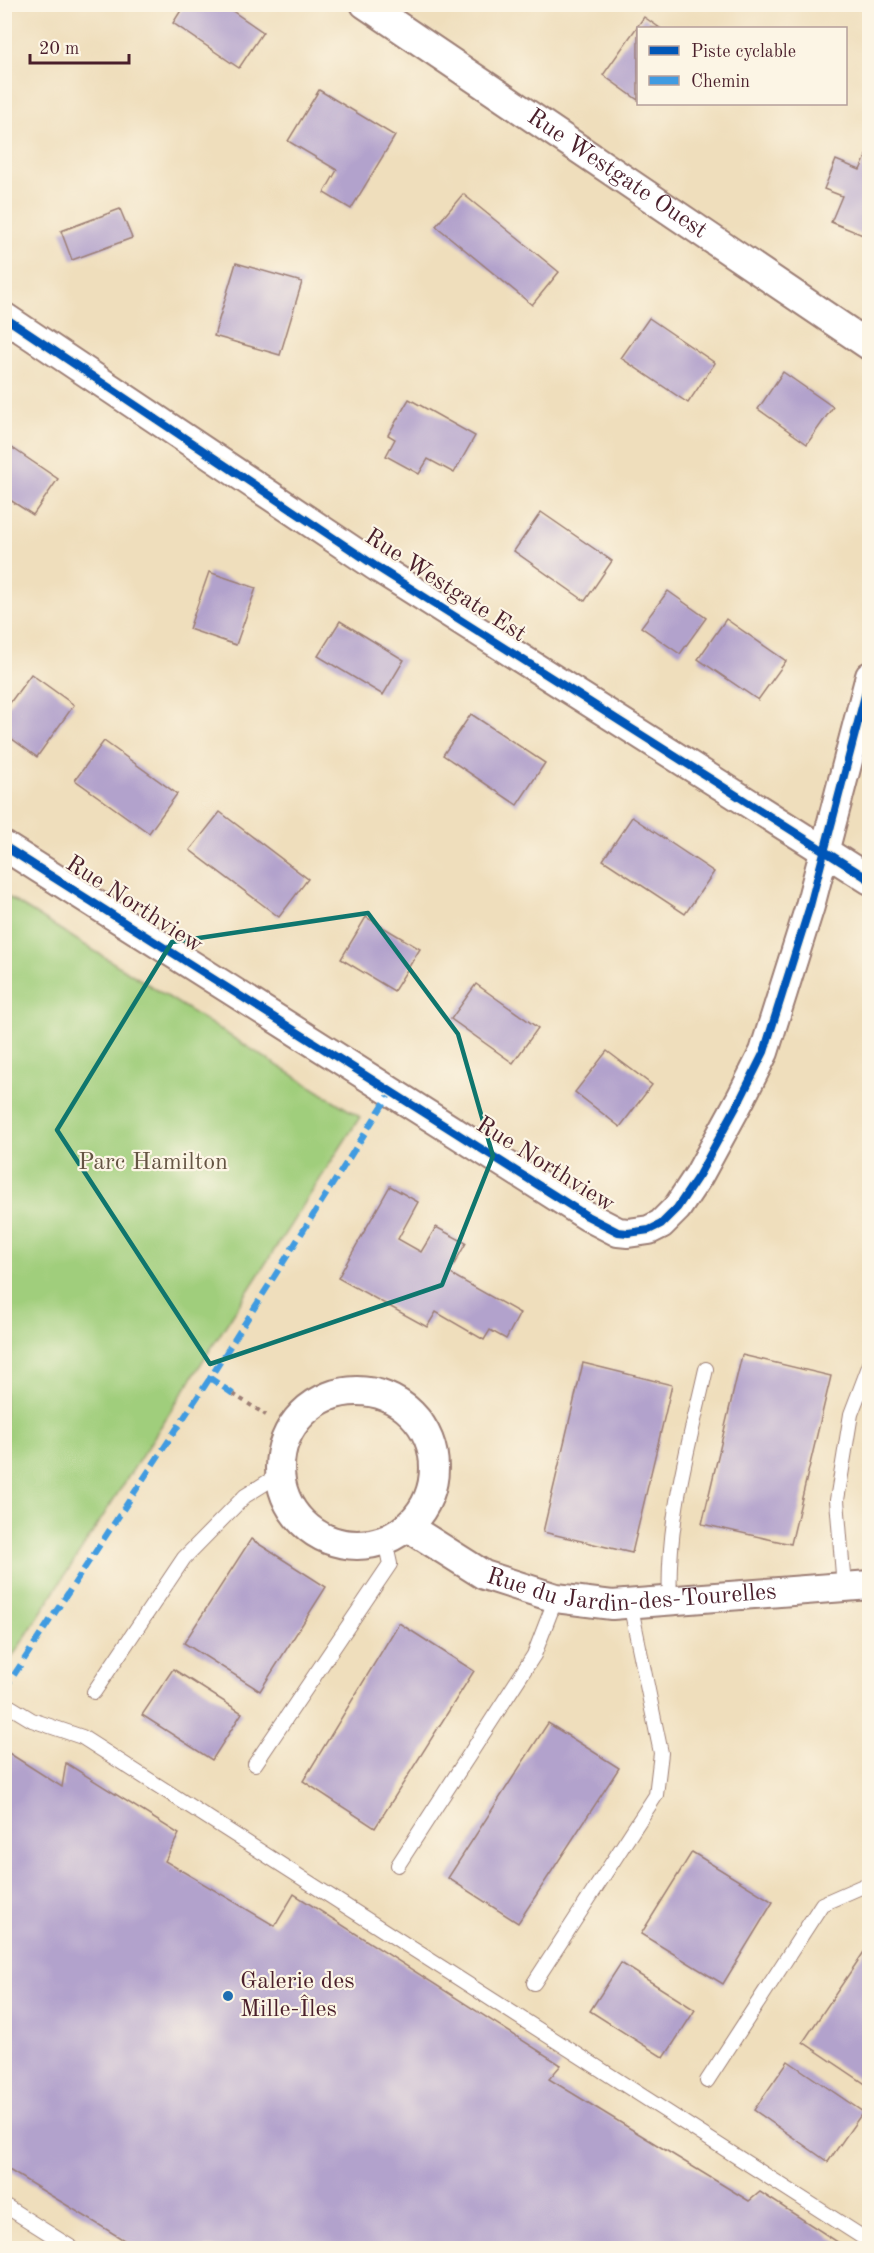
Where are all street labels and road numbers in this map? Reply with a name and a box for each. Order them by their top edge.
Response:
street label: Rue Westgate Ouest [522,105,711,244]
street label: Rue Westgate Est [360,525,530,647]
street label: Rue Northview [61,852,207,958]
street label: Rue Northview [472,1113,619,1217]
street label: Rue du Jardin-des-Tourelles [483,1565,777,1617]

